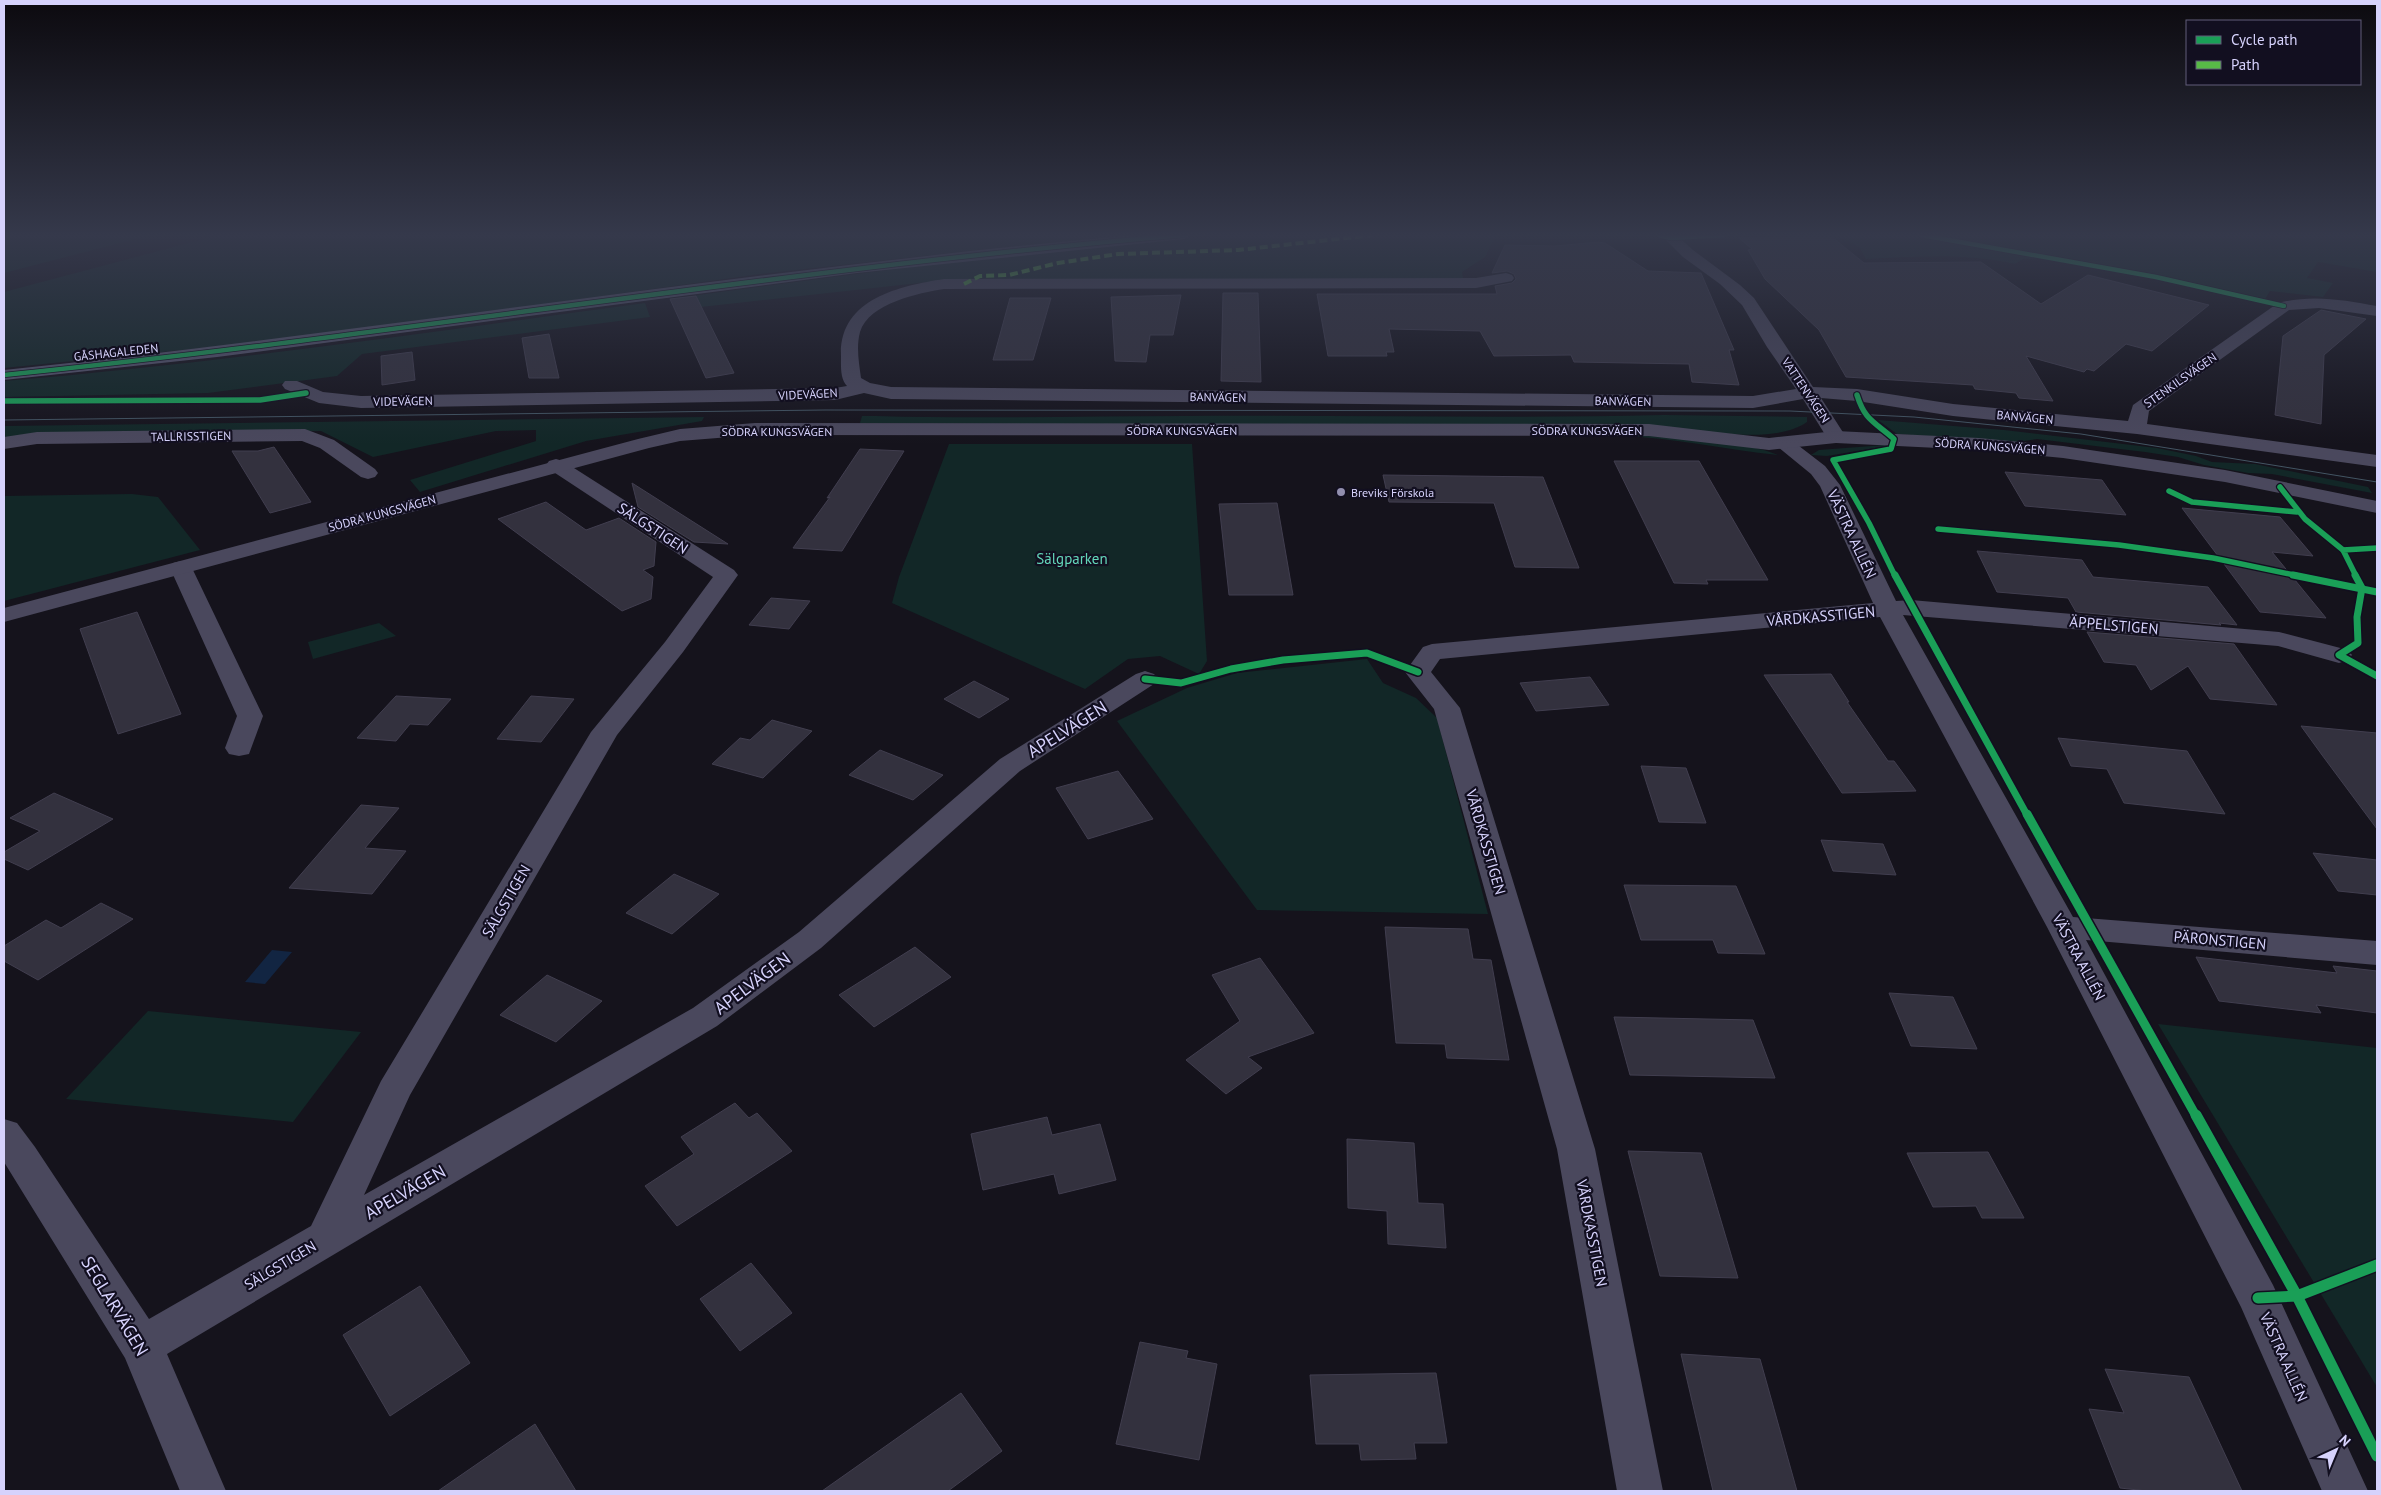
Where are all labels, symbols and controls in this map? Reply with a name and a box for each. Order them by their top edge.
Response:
legend [2186,20,2361,85]
text: Cycle path [2231,30,2297,49]
text: Path [2231,55,2260,74]
street label: GÅSHAGALEDEN [73,340,159,364]
street label: STENKILSVÄGEN [2141,349,2219,411]
street label: VATTENVÄGEN [1778,354,1833,425]
street label: VIDEVÄGEN [777,385,838,403]
street label: BANVÄGEN [1189,389,1247,405]
street label: VIDEVÄGEN [372,393,433,409]
street label: BANVÄGEN [1594,393,1652,409]
street label: BANVÄGEN [1996,407,2054,427]
street label: SÖDRA KUNGSVÄGEN [1127,423,1237,438]
street label: SÖDRA KUNGSVÄGEN [1532,423,1642,438]
street label: SÖDRA KUNGSVÄGEN [722,424,832,439]
street label: TALLRISSTIGEN [151,428,231,444]
street label: SÖDRA KUNGSVÄGEN [1934,435,2046,457]
place label: Breviks Förskola [1351,485,1434,500]
marker: Breviks Förskola [1335,486,1347,498]
street label: VÄSTRA ALLÉN [1823,486,1881,581]
street label: SÖDRA KUNGSVÄGEN [327,491,437,535]
street label: SÄLGSTIGEN [614,498,692,558]
park label: Sälgparken [1036,549,1108,568]
street label: VÅRDKASSTIGEN [1765,602,1876,630]
street label: ÄPPELSTIGEN [2069,612,2159,638]
street label: APELVÄGEN [1023,695,1111,763]
street label: VÅRDKASSTIGEN [1462,786,1510,897]
street label: SÄLGSTIGEN [478,861,534,941]
street label: VÄSTRA ALLÉN [2048,909,2110,1004]
street label: PÄRONSTIGEN [2173,926,2267,954]
street label: APELVÄGEN [709,947,795,1019]
street label: APELVÄGEN [360,1160,450,1224]
street label: VÅRDKASSTIGEN [1572,1177,1612,1288]
street label: SÄLGSTIGEN [241,1236,319,1294]
street label: SEGLARVÄGEN [76,1252,154,1360]
street label: VÄSTRA ALLÉN [2255,1309,2312,1405]
north arrow [2311,1425,2361,1475]
text: N [2335,1431,2355,1450]

